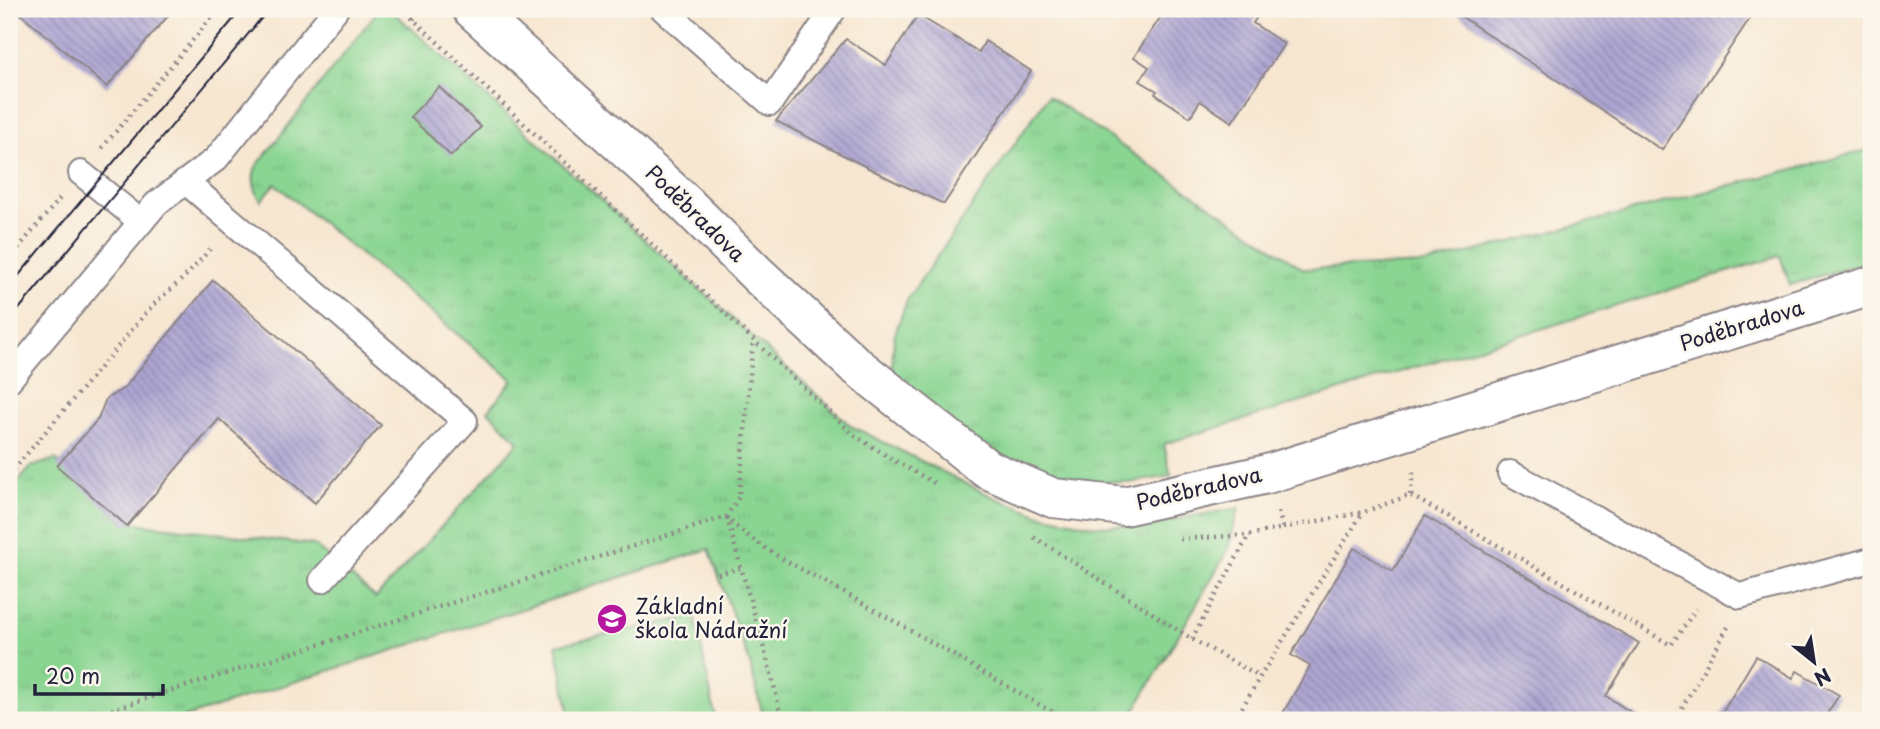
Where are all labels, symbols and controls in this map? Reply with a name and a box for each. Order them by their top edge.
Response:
street label: Poděbradova [639,157,754,269]
street label: Poděbradova [1675,290,1807,358]
street label: Poděbradova [1133,457,1265,517]
place label: Základní škola Nádražní [635,589,787,645]
school or university icon: Základní škola Nádražní [595,602,629,636]
north arrow [1778,628,1848,698]
scale bar [35,652,163,696]
text: 20 m [46,659,100,691]
text: N [1809,662,1837,693]

